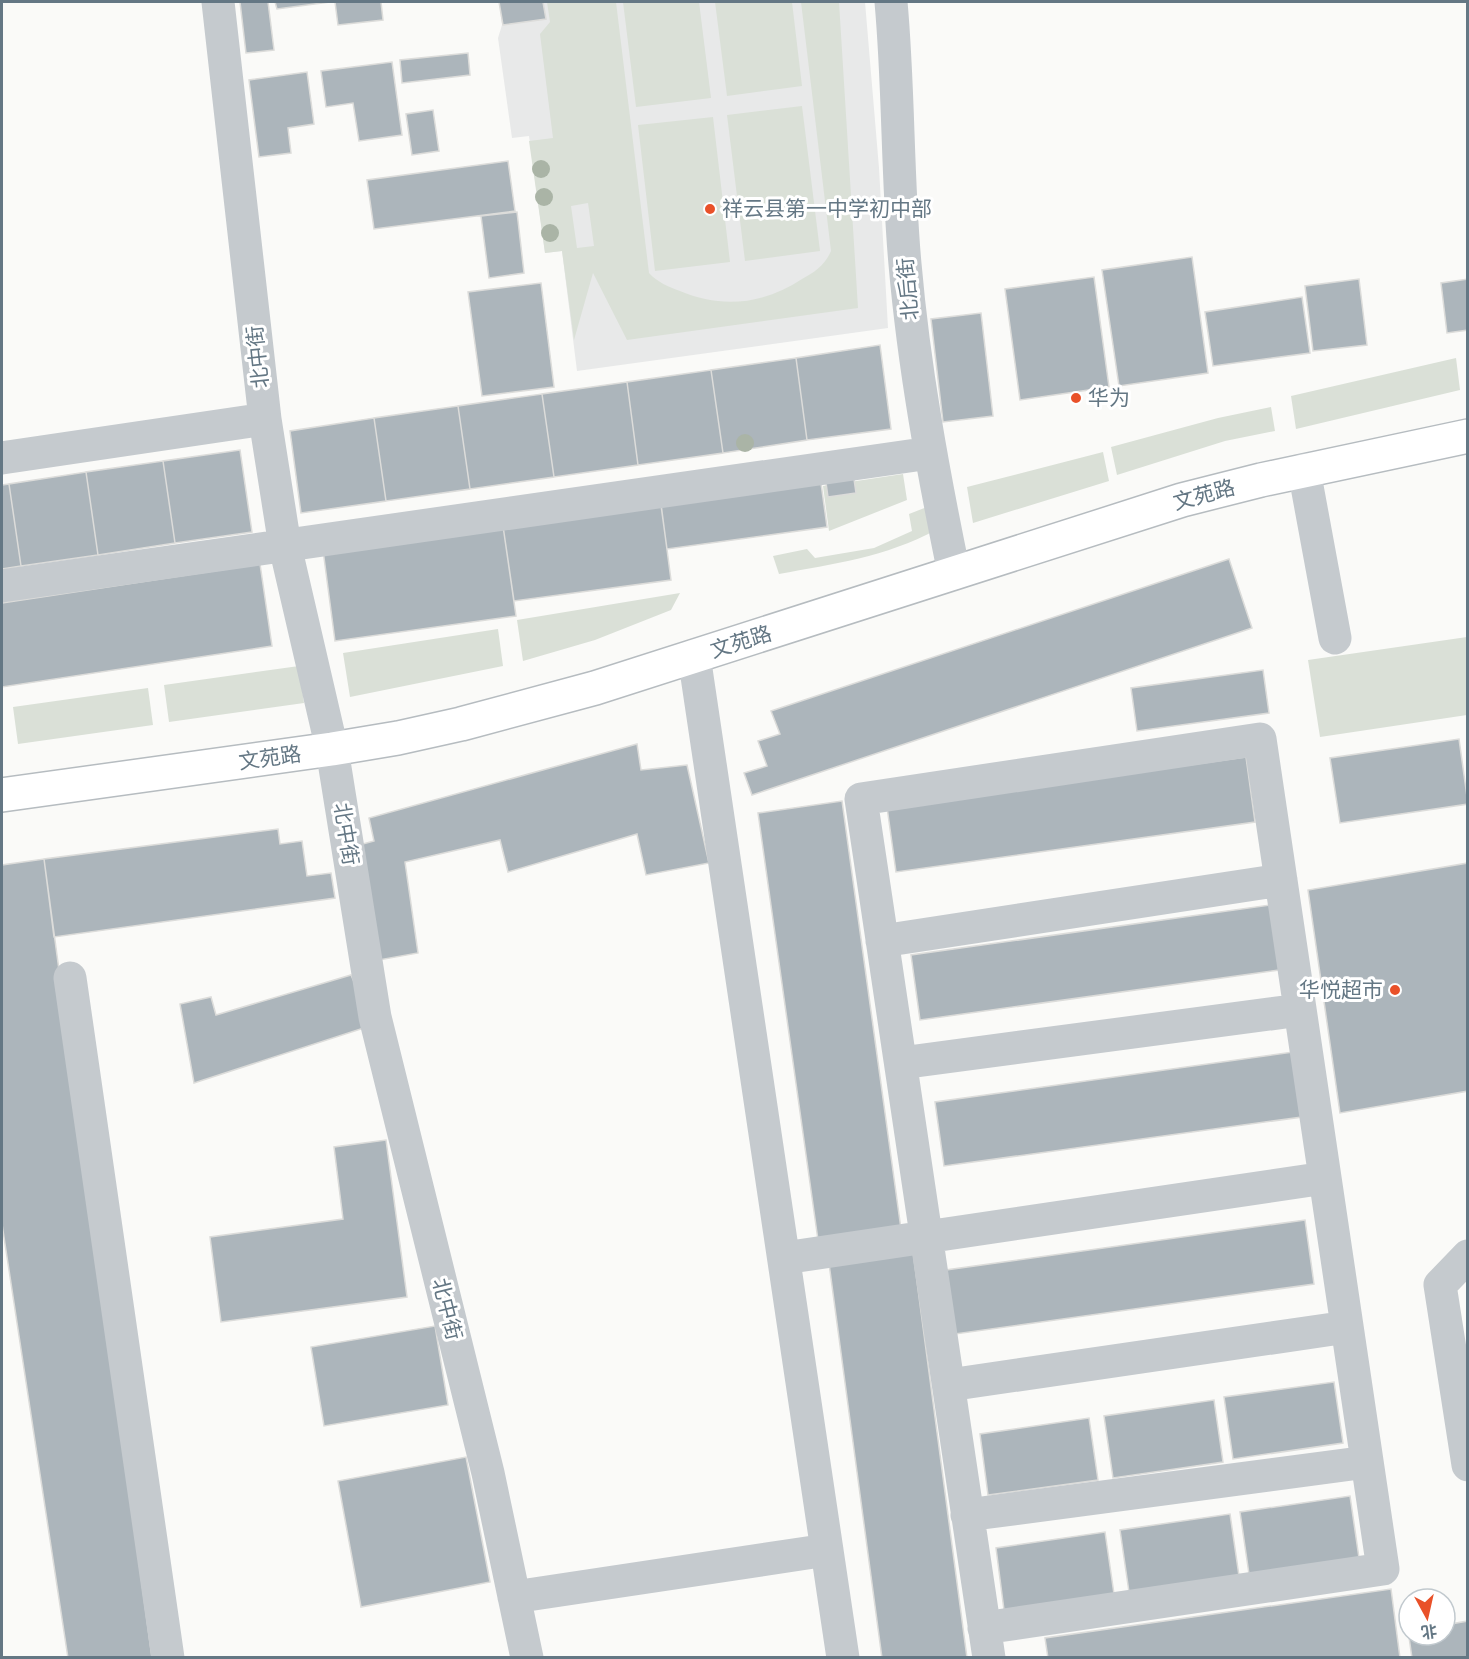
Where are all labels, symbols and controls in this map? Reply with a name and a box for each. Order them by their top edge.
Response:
place label: 祥云县第一中学初中部 [722,194,932,223]
marker: 祥云县第一中学初中部 [703,202,717,216]
street label: 北后街 [890,256,925,322]
street label: 北中街 [240,324,275,390]
place label: 华为 [1088,383,1130,412]
marker: 华为 [1069,391,1083,405]
street label: 文苑路 [1170,472,1238,517]
street label: 文苑路 [706,618,775,665]
street label: 文苑路 [237,739,303,776]
street label: 北中街 [327,801,366,867]
place label: 华悦超市 [1299,975,1383,1004]
marker: 华悦超市 [1388,983,1402,997]
street label: 北中街 [426,1275,469,1343]
north arrow [1397,1587,1457,1647]
text: 北 [1419,1619,1439,1644]

